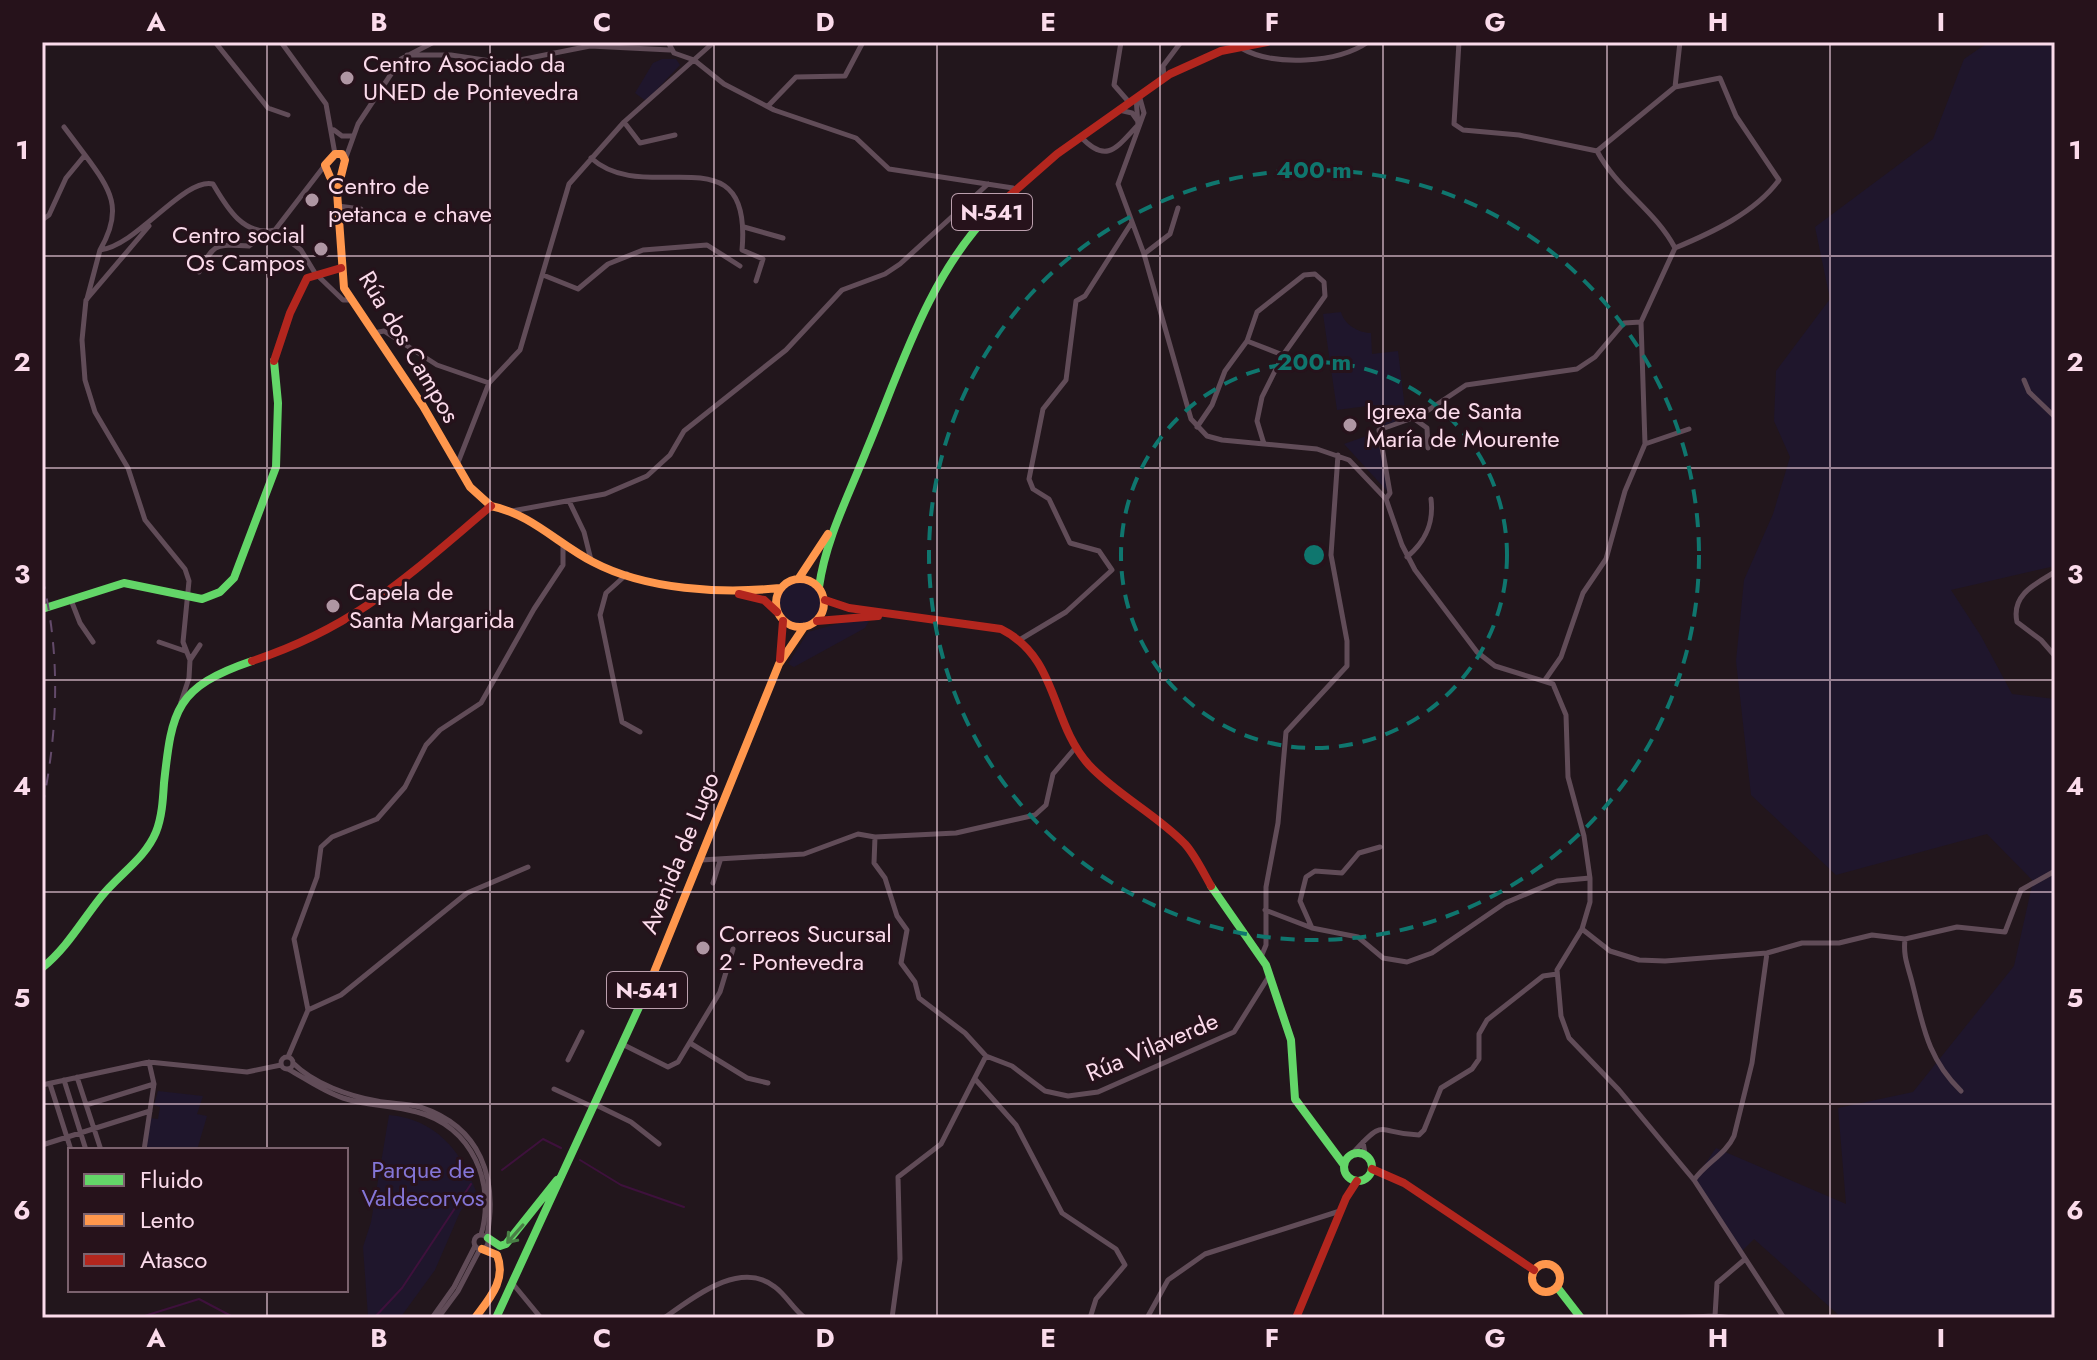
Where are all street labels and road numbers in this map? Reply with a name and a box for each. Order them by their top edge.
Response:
road number: N-541 [952,194,1032,230]
street label: Rúa dos Campos [350,264,469,429]
street label: Avenida de Lugo [631,767,728,939]
road number: N-541 [607,972,687,1008]
street label: Rúa Vilaverde [1080,1003,1223,1090]

